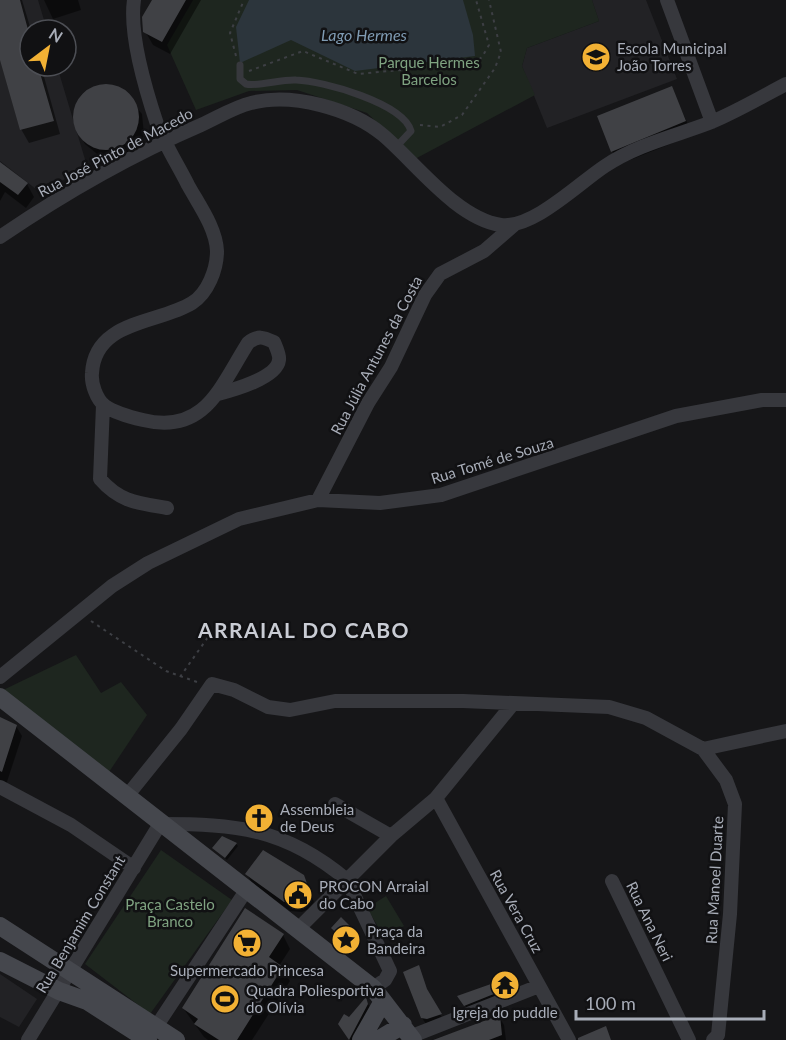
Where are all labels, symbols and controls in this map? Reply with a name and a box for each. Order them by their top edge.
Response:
north arrow [18,18,78,78]
text: N [46,24,66,46]
water label: Lago Hermes [321,25,408,44]
place label: Escola Municipal João Torres [617,39,727,74]
school or university icon: Escola Municipal João Torres [580,41,612,73]
park label: Parque Hermes Barcelos [378,53,480,88]
street label: Rua José Pinto de Macedo [34,103,196,201]
street label: Rua Júlia Antunes da Costa [327,273,425,437]
street label: Rua Tomé de Souza [429,433,555,487]
district label: ARRAIAL DO CABO [197,617,410,642]
place label: Assembleia de Deus [280,800,354,835]
church icon: Assembleia de Deus [243,802,275,834]
street label: Rua Manoel Duarte [702,816,726,944]
street label: Rua Benjamim Constant [32,851,129,996]
street label: Rua Vera Cruz [487,866,547,956]
place label: PROCON Arraial do Cabo [319,877,429,912]
street label: Rua Ana Neri [623,878,677,964]
public building icon: PROCON Arraial do Cabo [282,879,314,911]
park label: Praça Castelo Branco [125,895,215,930]
place label: Praça da Bandeira [367,922,425,957]
place icon: Praça da Bandeira [330,924,362,956]
supermarket icon: Supermercado Princesa [231,927,263,959]
place label: Supermercado Princesa [170,961,324,979]
temple icon: Igreja do puddle [489,969,521,1001]
place label: Quadra Poliesportiva do Olívia [246,981,384,1016]
sports icon: Quadra Poliesportiva do Olívia [209,983,241,1015]
scale bar [576,983,764,1021]
text: 100 m [585,992,636,1014]
place label: Igreja do puddle [452,1003,558,1021]

